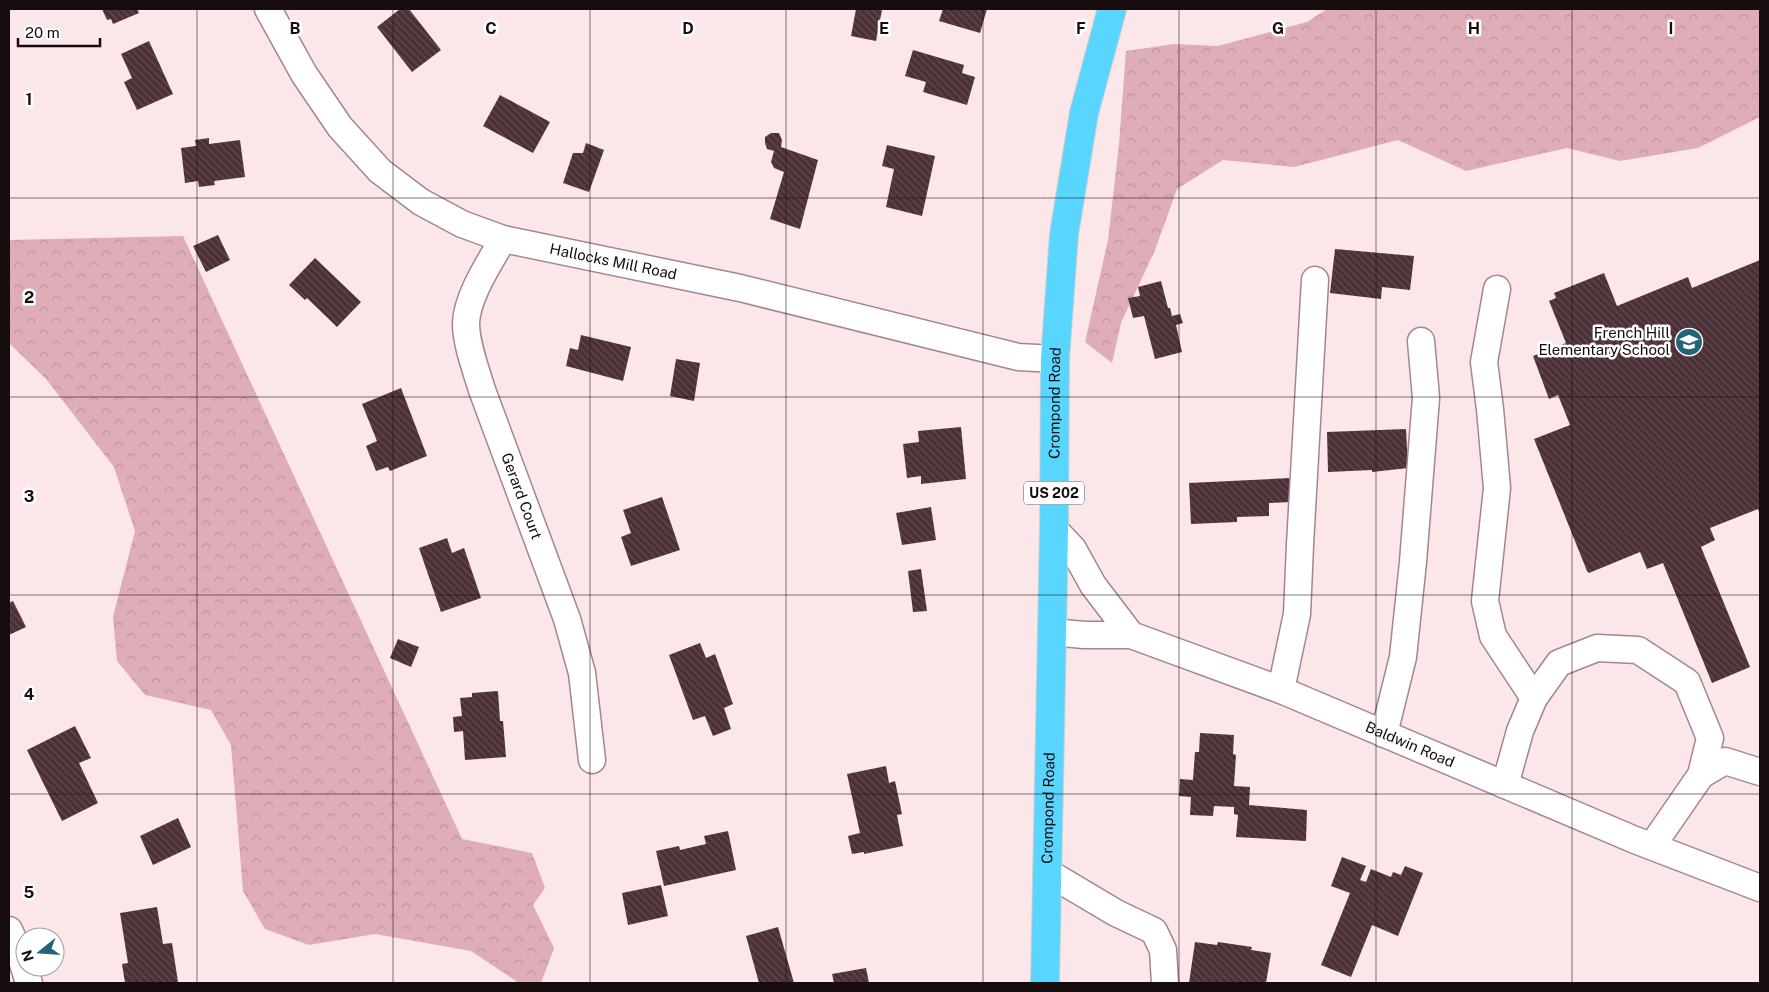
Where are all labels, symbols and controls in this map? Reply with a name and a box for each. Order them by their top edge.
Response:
scale bar [18,15,100,47]
text: B [290,19,301,38]
text: C [485,19,497,38]
text: D [682,19,694,38]
text: E [879,19,889,38]
text: F [1076,19,1086,38]
text: G [1272,19,1284,38]
text: H [1468,19,1480,38]
text: I [1669,19,1673,38]
text: 20 m [25,24,60,41]
text: 1 [26,90,32,109]
street label: Hallocks Mill Road [548,240,678,283]
text: 2 [24,288,34,307]
place label: French Hill Elementary School [1538,324,1670,358]
school or university icon: French Hill Elementary School [1674,327,1704,357]
street label: Crompond Road [1045,347,1064,459]
street label: Gerard Court [498,450,546,542]
road number: US 202 [1024,482,1084,504]
text: 3 [24,487,34,506]
text: 4 [24,685,35,704]
street label: Baldwin Road [1363,718,1457,771]
street label: Crompond Road [1038,752,1058,864]
text: 5 [24,883,35,902]
north arrow [15,927,65,977]
text: N [18,948,37,963]

